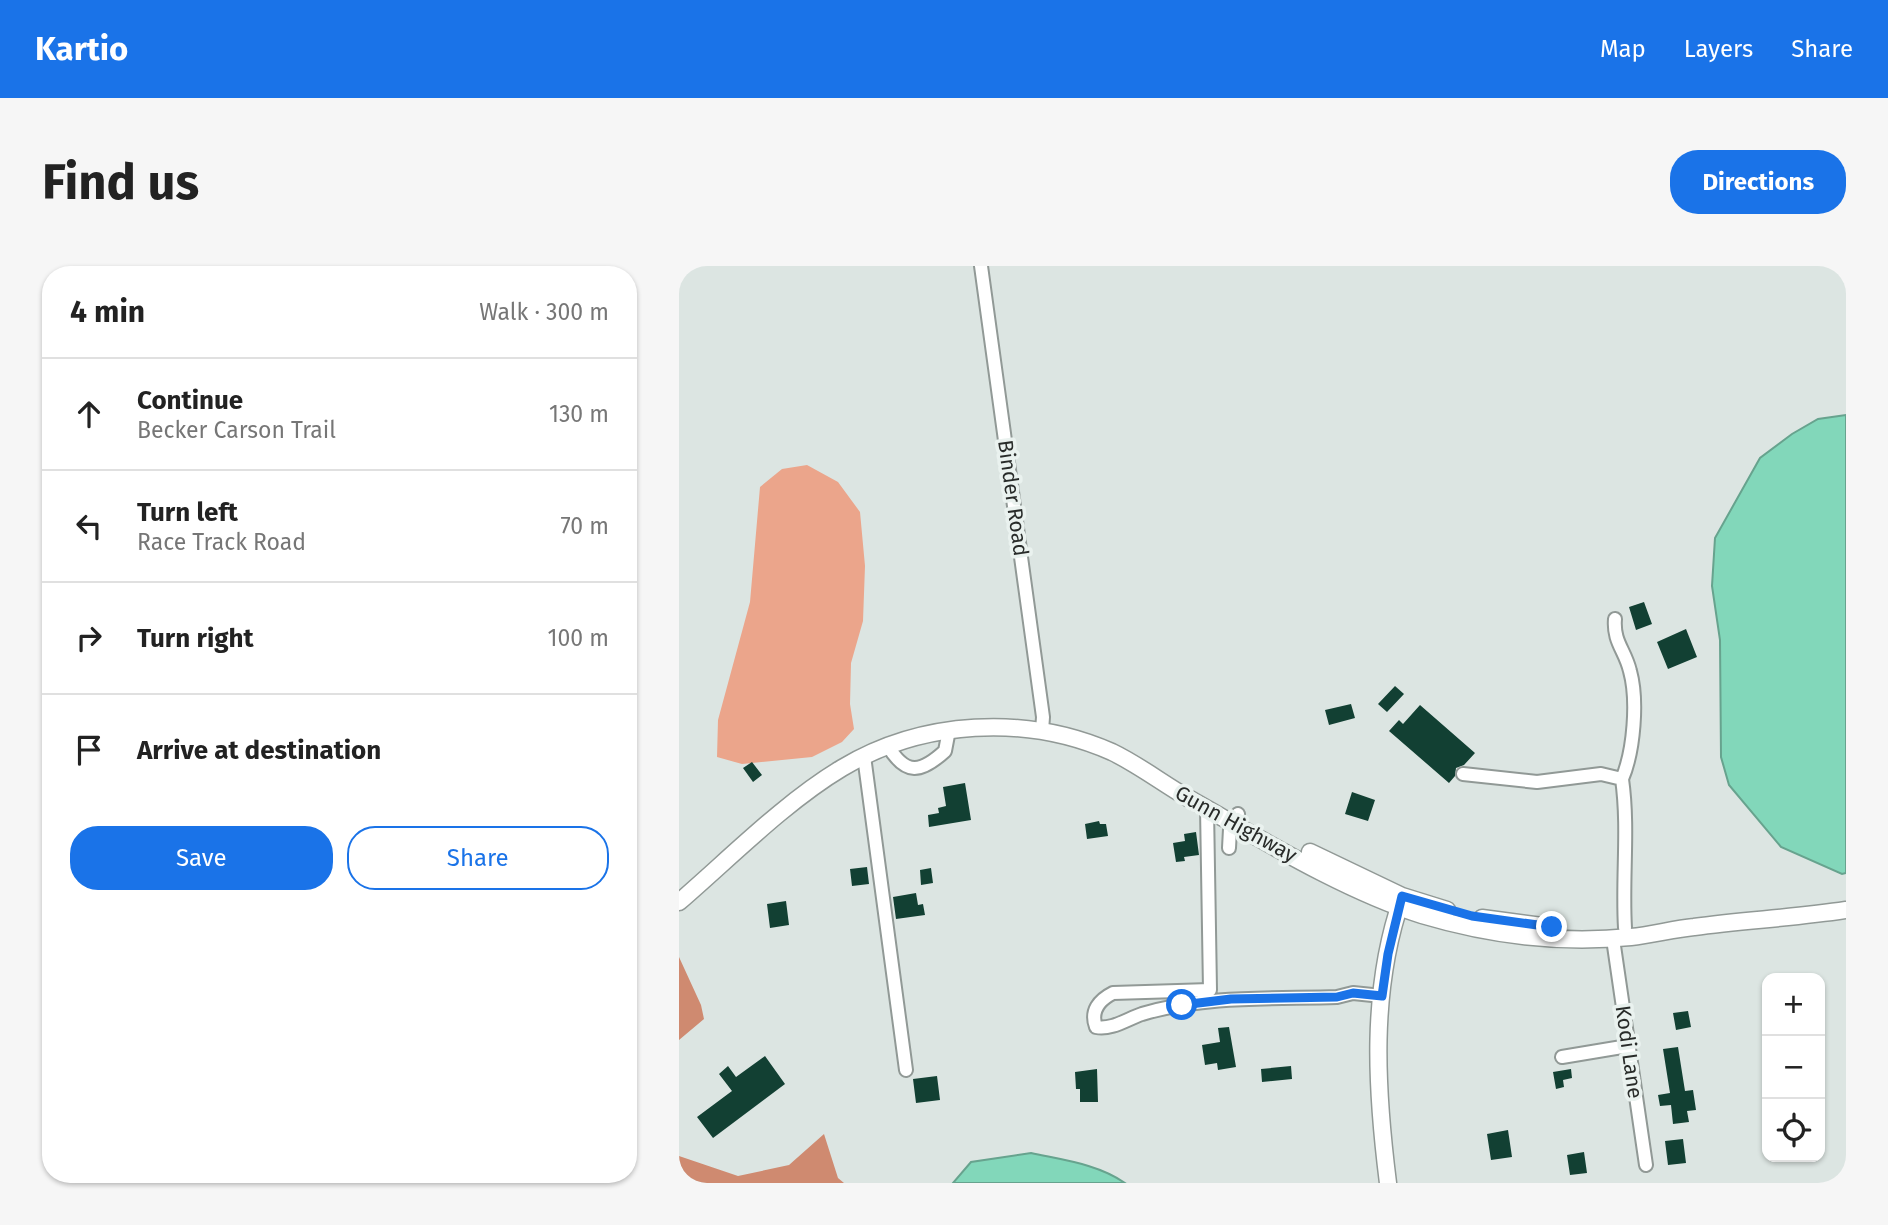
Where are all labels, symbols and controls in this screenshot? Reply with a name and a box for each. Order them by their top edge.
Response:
text: Kartio [35,29,128,69]
text: Map [1600,35,1646,63]
text: Layers [1684,35,1753,63]
text: Share [1791,35,1853,63]
button: Directions [1670,150,1846,214]
text: Find us [42,153,199,212]
text: 4 min [70,294,145,330]
text: Walk · 300 m [479,298,609,326]
text: Continue [137,385,243,416]
icon: ahead [70,395,108,433]
text: 130 m [549,400,609,428]
text: Becker Carson Trail [137,416,336,444]
street label: Binder Road [992,438,1034,558]
text: Turn left [137,497,238,528]
icon: left [70,507,108,545]
text: 70 m [560,512,609,540]
text: Race Track Road [137,528,306,556]
icon: right [70,619,108,657]
text: Turn right [137,623,254,654]
text: 100 m [548,624,609,652]
icon: arrive [70,731,108,769]
text: Arrive at destination [137,735,381,766]
street label: Gunn Highway [1171,780,1302,868]
button: Save [70,826,333,890]
button: Share [347,826,609,890]
route end [1536,911,1567,942]
map controls [1762,973,1825,1162]
button: + [1762,973,1825,1036]
route start [1166,989,1197,1020]
street label: Kodi Lane [1610,1004,1648,1100]
button: − [1762,1036,1825,1099]
button: locate [1762,1099,1825,1162]

